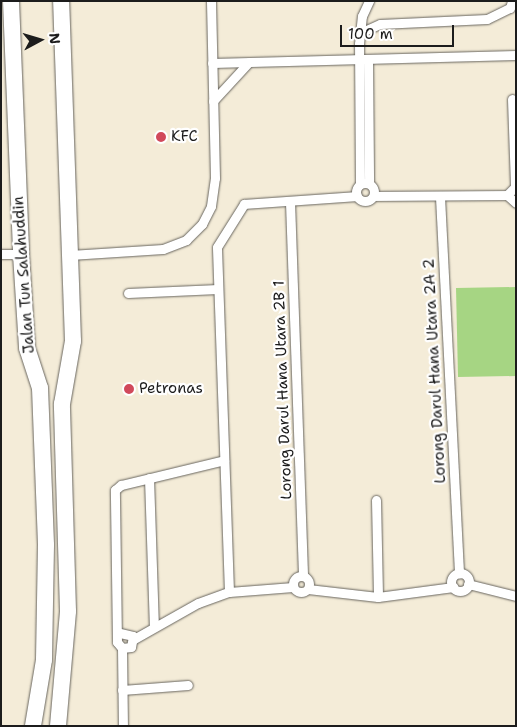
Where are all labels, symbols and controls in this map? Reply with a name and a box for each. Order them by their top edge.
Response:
north arrow [15,15,65,65]
scale bar [342,15,456,47]
text: 100 m [348,24,393,44]
text: N [45,32,64,45]
place label: KFC [171,128,198,146]
marker: KFC [155,131,167,143]
street label: Jalan Tun Salahuddin [10,196,38,354]
street label: Lorong Darul Hana Utara 2A 2 [420,258,450,484]
street label: Lorong Darul Hana Utara 2B 1 [270,280,296,500]
place label: Petronas [139,380,203,398]
marker: Petronas [123,383,135,395]

